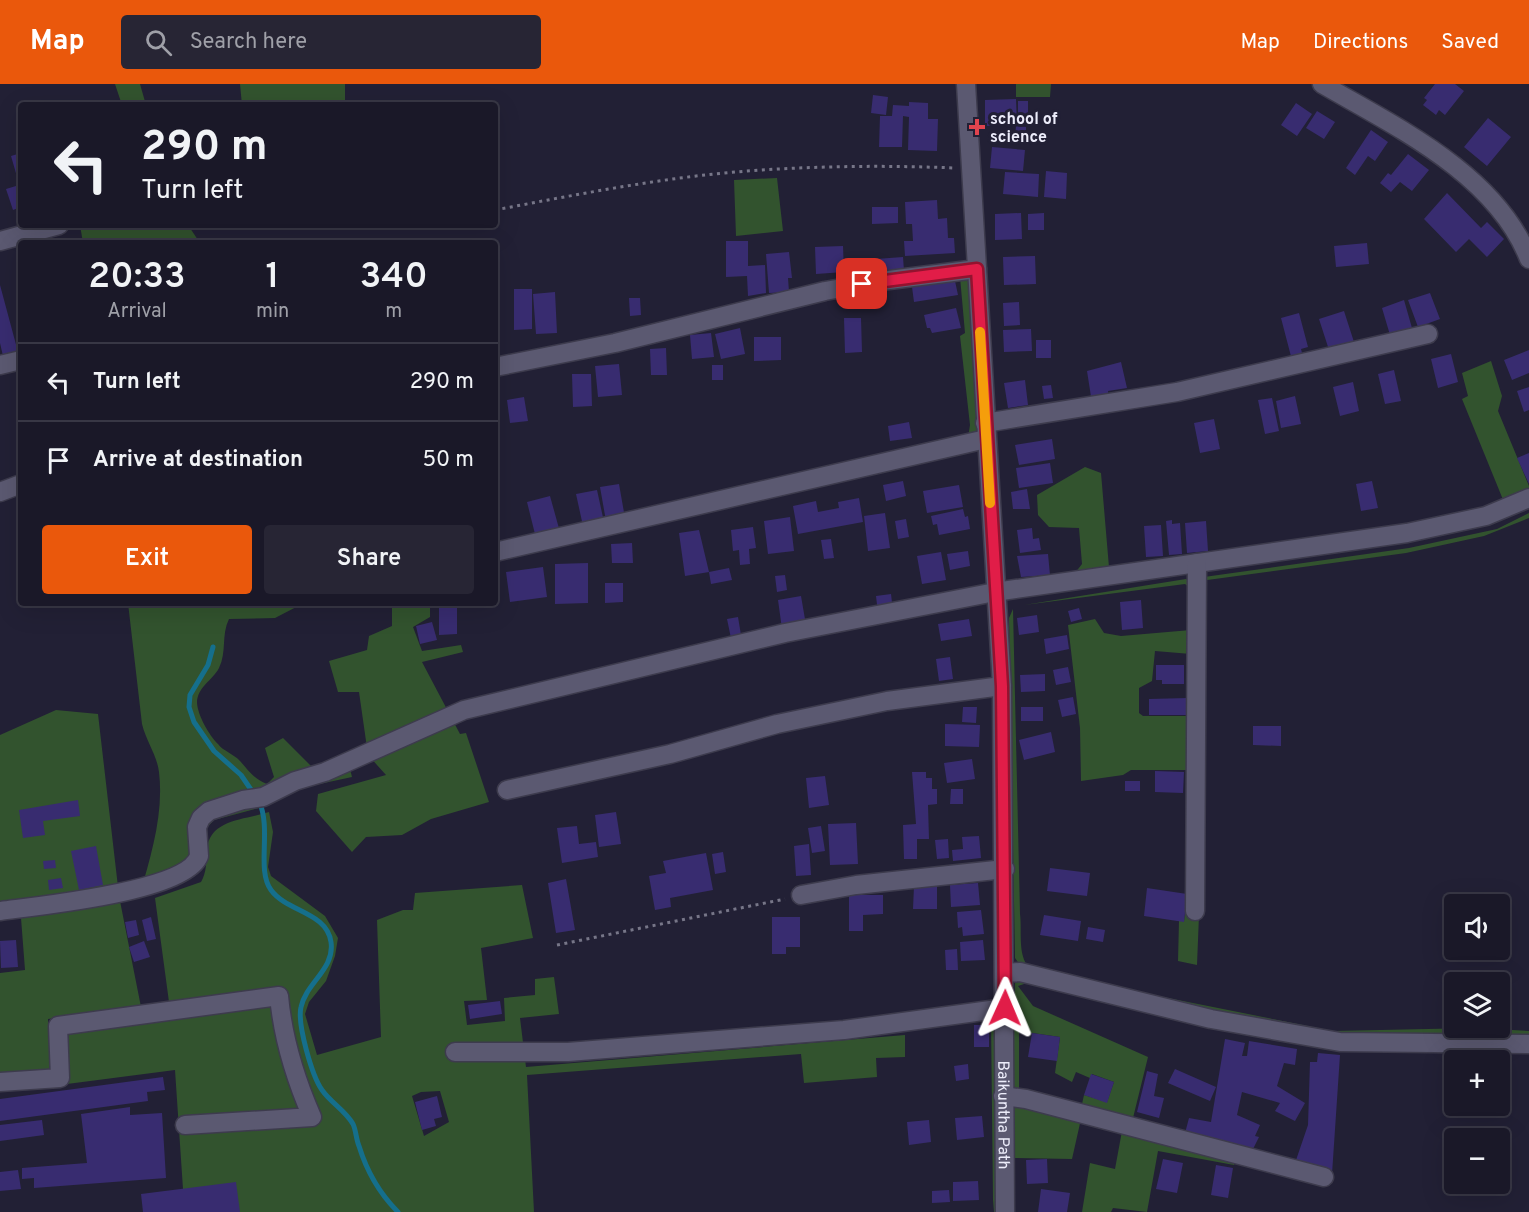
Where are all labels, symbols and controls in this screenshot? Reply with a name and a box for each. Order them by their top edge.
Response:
search box [121,15,541,69]
text: Map [30,24,85,60]
icon: search [142,26,175,59]
text: Search here [190,29,307,56]
text: Map [1240,29,1280,56]
text: Directions [1313,29,1408,56]
text: Saved [1441,29,1499,56]
place label: school of science [990,110,1058,148]
marker: school of science [968,118,986,136]
text: 290 m [141,122,268,175]
icon: left [42,126,120,204]
text: Turn left [141,174,243,208]
text: 20:33 [88,255,186,301]
text: 1 [266,255,280,301]
text: 340 [360,255,428,301]
pin [836,258,887,309]
icon: arrive [845,267,878,300]
text: Arrival [107,299,167,325]
text: min [256,299,289,325]
text: m [385,299,402,325]
icon: left [42,366,75,399]
text: Turn left [93,369,181,396]
text: 290 m [410,369,474,396]
icon: arrive [42,444,75,477]
text: Arrive at destination [93,447,303,474]
text: 50 m [422,447,474,474]
button: Exit [42,525,252,594]
button: Share [264,525,474,594]
map controls [1444,894,1510,1194]
button: sound [1444,894,1510,960]
button: layers [1444,972,1510,1038]
position arrow [973,976,1037,1040]
button: + [1444,1050,1510,1116]
street label: Baikuntha Path [992,1060,1013,1170]
button: − [1444,1128,1510,1194]

